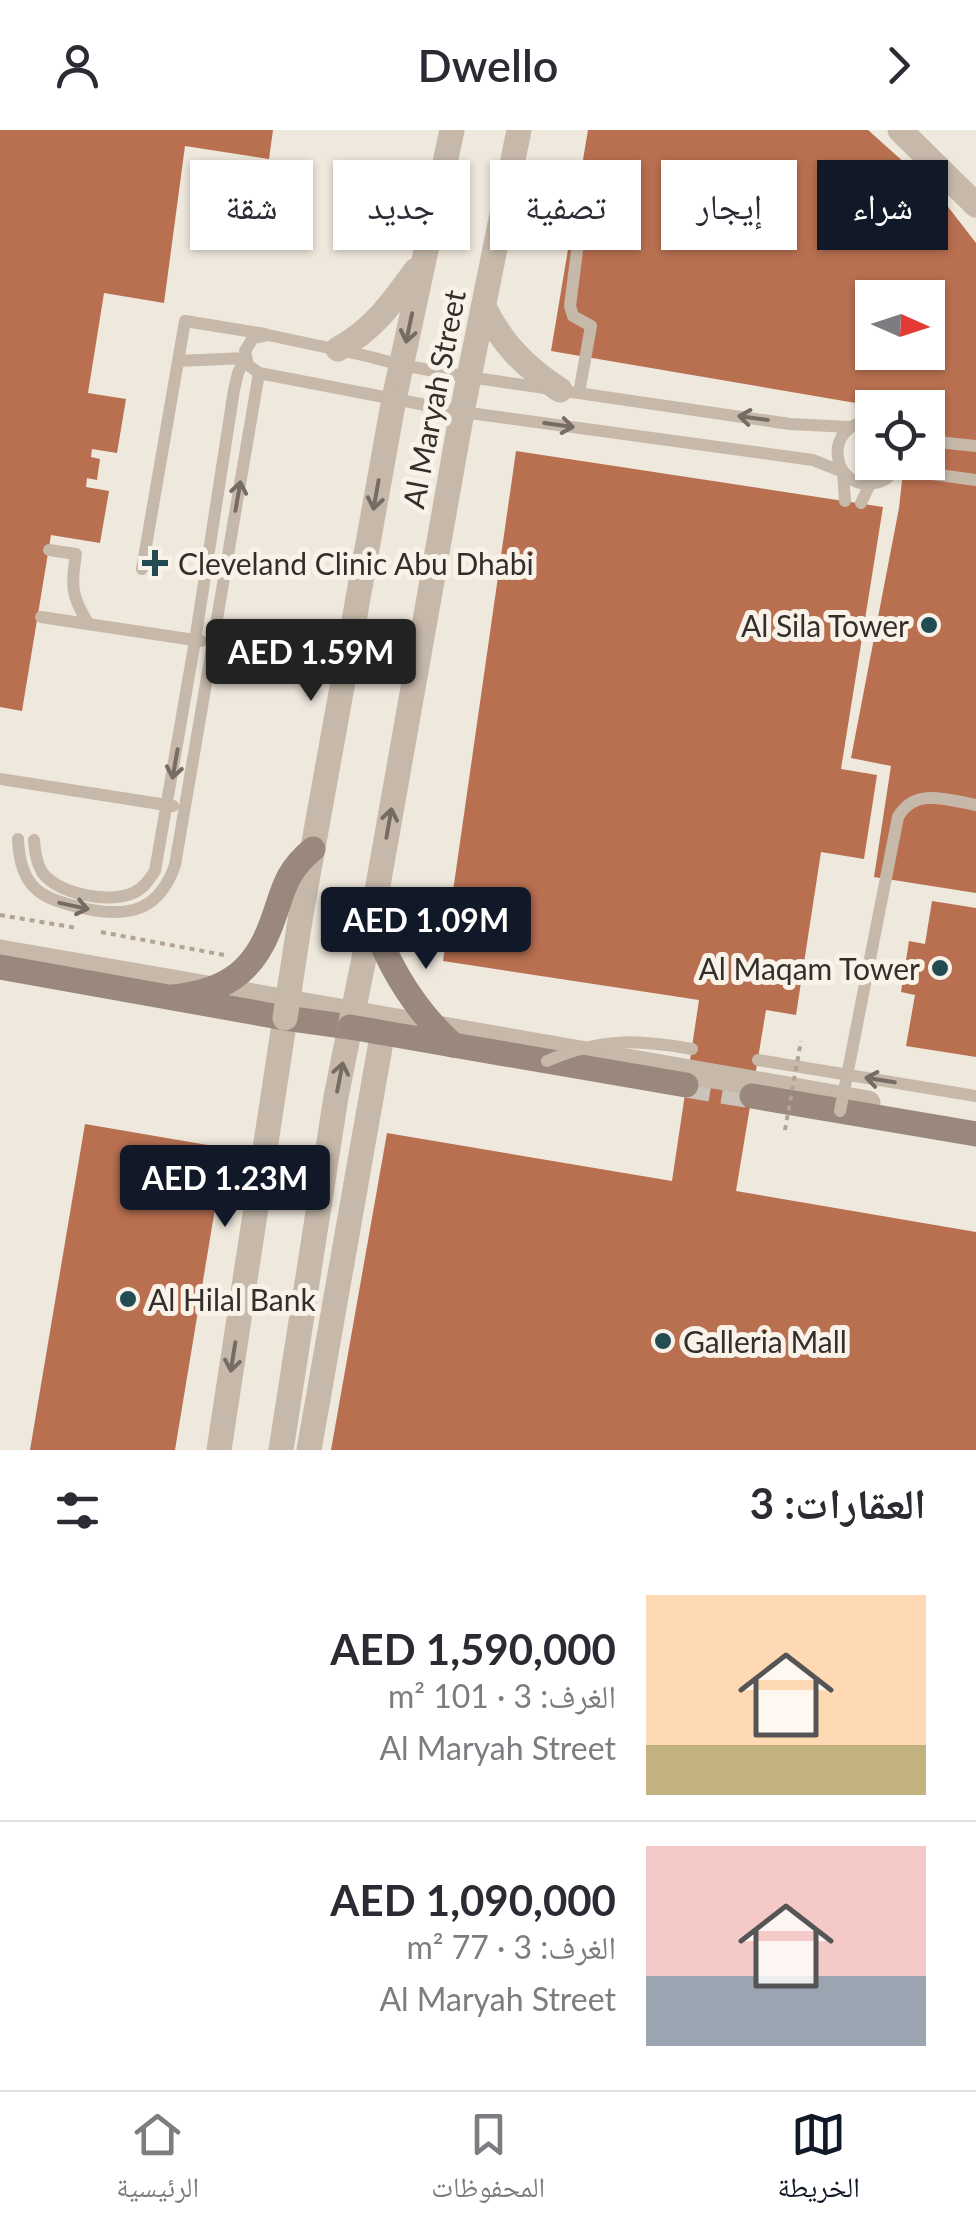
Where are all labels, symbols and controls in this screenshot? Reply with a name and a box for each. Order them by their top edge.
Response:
icon: person [50,38,105,93]
text: Dwello [417,38,559,92]
icon: forward [871,38,926,93]
chip: شقة [190,160,313,250]
chip: جديد [333,160,470,250]
chip: تصفية [490,160,641,250]
chip: إيجار [661,160,797,250]
chip: شراء [817,160,948,250]
north arrow [855,280,945,370]
map controls [855,280,945,480]
street label: Al Maryah Street [394,286,472,511]
one-way arrow [399,311,418,343]
button: locate [855,390,945,480]
one-way arrow [738,409,770,427]
one-way arrow [542,417,574,435]
one-way arrow [366,478,385,511]
one-way arrow [230,480,248,512]
place label: Cleveland Clinic Abu Dhabi [178,545,534,581]
marker: Cleveland Clinic Abu Dhabi [142,550,168,576]
place label: Al Sila Tower [741,607,909,643]
marker: Al Sila Tower [918,614,940,636]
pin: AED 1.59M [197,619,425,704]
text: AED 1.59M [228,632,394,671]
one-way arrow [165,747,184,779]
one-way arrow [380,807,399,840]
pin: AED 1.09M [312,887,540,972]
one-way arrow [57,897,89,916]
text: AED 1.09M [343,900,509,939]
place label: Al Maqam Tower [699,950,920,986]
marker: Al Maqam Tower [929,957,951,979]
one-way arrow [332,1062,351,1094]
one-way arrow [864,1070,897,1088]
pin: AED 1.23M [111,1145,339,1230]
text: AED 1.23M [142,1158,308,1197]
place label: Al Hilal Bank [148,1281,316,1317]
marker: Al Hilal Bank [117,1288,139,1310]
place label: Galleria Mall [683,1323,847,1359]
marker: Galleria Mall [652,1330,674,1352]
one-way arrow [224,1340,242,1373]
text: العقارات: 3 [750,1478,926,1528]
icon: filters [50,1483,105,1538]
text: AED 1,590,000 [330,1624,616,1674]
icon: home [726,1635,846,1755]
text: الغرف: 3 · 101 m² [388,1676,616,1715]
text: Al Maryah Street [379,1728,616,1767]
text: AED 1,090,000 [330,1875,616,1925]
icon: home [726,1886,846,2006]
text: الغرف: 3 · 77 m² [406,1927,616,1966]
text: Al Maryah Street [379,1979,616,2018]
tab: الرئيسية [116,2107,199,2215]
tab: المحفوظات [431,2107,545,2215]
tab: الخريطة [777,2107,860,2215]

